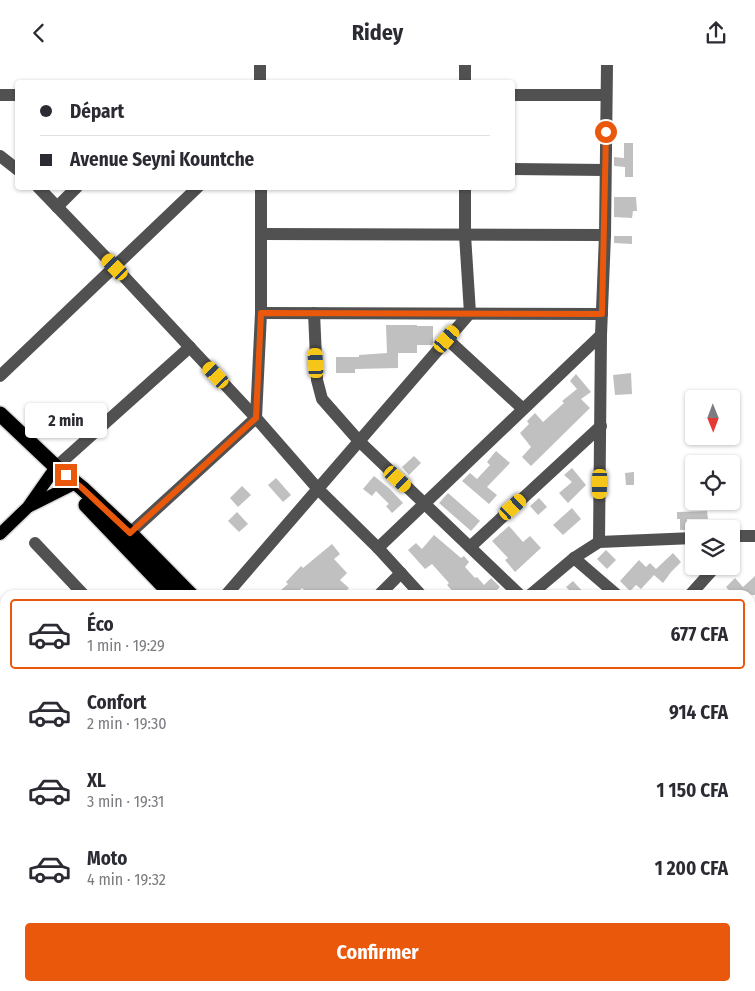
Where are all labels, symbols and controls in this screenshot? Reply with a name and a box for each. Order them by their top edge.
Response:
icon: back [25,19,53,47]
text: Ridey [352,19,403,46]
icon: share [702,19,730,47]
text: Départ [70,100,124,123]
route start [595,121,617,143]
text: Avenue Seyni Kountche [70,148,254,171]
car [99,251,130,283]
car [431,323,462,355]
car [307,348,324,378]
car [200,359,231,391]
north arrow [685,390,740,445]
map controls [685,390,740,575]
callout: 2 min [25,403,107,437]
text: 2 min [48,411,84,430]
button: locate [685,455,740,510]
car [381,463,414,495]
route end [55,464,77,486]
car [592,469,607,499]
car [496,491,529,523]
button: layers [685,520,740,575]
icon: car [27,612,72,657]
text: Éco [87,613,114,636]
text: 677 CFA [670,623,728,646]
text: 1 min · 19:29 [87,636,165,655]
icon: car [27,690,72,735]
text: Confort [87,691,147,714]
text: 914 CFA [669,701,728,724]
text: 2 min · 19:30 [87,714,167,733]
icon: car [27,768,72,813]
text: XL [87,769,106,792]
text: 1 150 CFA [657,779,728,802]
text: 3 min · 19:31 [87,792,164,811]
icon: car [27,846,72,891]
text: Moto [87,847,127,870]
text: 1 200 CFA [655,857,728,880]
text: 4 min · 19:32 [87,870,166,889]
button: Confirmer [25,923,730,981]

